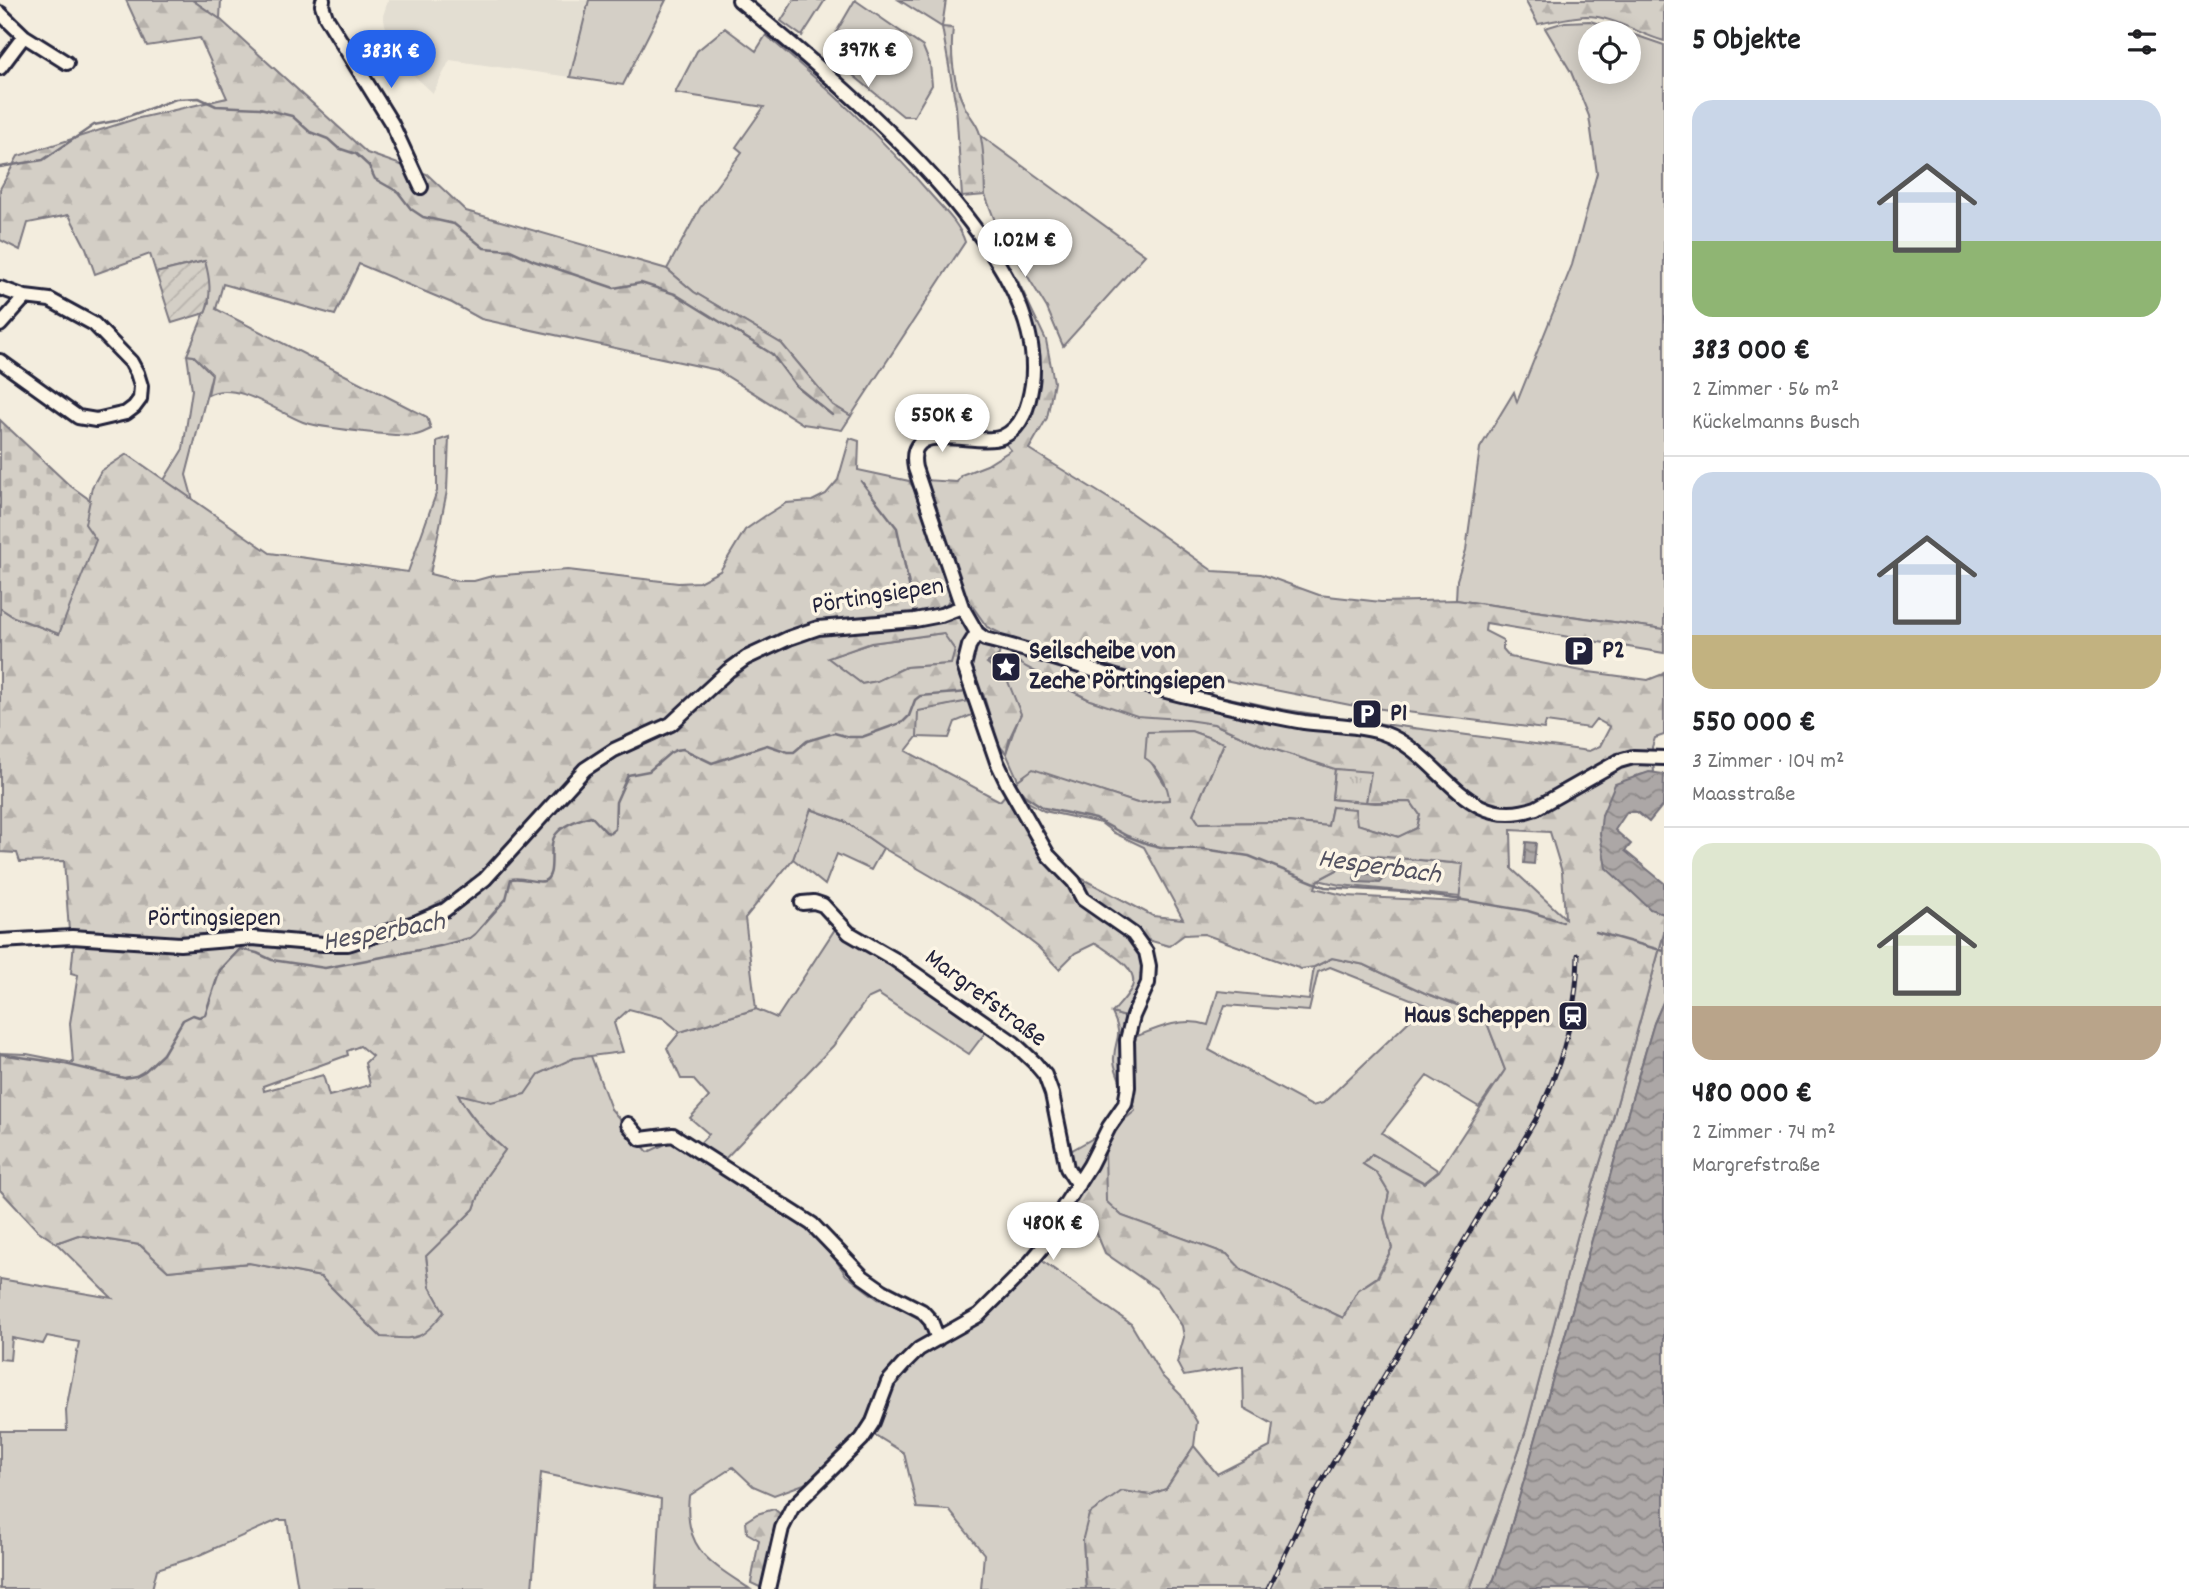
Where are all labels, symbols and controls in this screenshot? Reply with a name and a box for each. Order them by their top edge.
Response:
map controls [1578,21,1641,84]
button: locate [1578,21,1641,84]
text: 5 Objekte [1692,21,1801,64]
icon: filters [2123,23,2161,61]
pin: 397K € [811,29,925,89]
pin: 383K € [334,31,448,90]
text: 397K € [839,35,897,68]
text: 383K € [362,36,420,69]
icon: home [1864,145,1990,271]
pin: 1.02M € [960,219,1090,279]
text: 1.02M € [993,225,1057,258]
text: 383 000 € [1692,331,1810,374]
text: 2 Zimmer · 56 m² [1692,374,1839,407]
pin: 550K € [885,394,999,454]
text: 550K € [911,400,973,433]
text: Kückelmanns Busch [1692,407,1860,440]
icon: home [1864,517,1990,643]
street label: Pörtingsiepen [809,568,947,626]
place label: P2 [1602,633,1625,670]
place label: Seilscheibe von Zeche Pörtingsiepen [1029,634,1225,701]
parking icon: P2 [1562,634,1596,668]
place icon: Seilscheibe von Zeche Pörtingsiepen [989,650,1023,684]
place label: P1 [1390,696,1408,733]
parking icon: P1 [1350,697,1384,731]
text: 550 000 € [1692,703,1816,746]
text: 3 Zimmer · 104 m² [1692,746,1844,779]
text: Maasstraße [1692,779,1795,812]
water label: Hesperbach [1315,841,1444,898]
icon: home [1864,888,1990,1014]
street label: Pörtingsiepen [147,901,281,938]
water label: Hesperbach [320,903,449,964]
street label: Margrefstraße [916,941,1054,1057]
place label: Haus Scheppen [1404,998,1550,1035]
station icon: Haus Scheppen [1556,999,1590,1033]
text: 480 000 € [1692,1074,1812,1117]
text: 2 Zimmer · 74 m² [1692,1117,1836,1150]
text: Margrefstraße [1692,1150,1820,1183]
pin: 480K € [996,1202,1110,1262]
text: 480K € [1023,1208,1083,1241]

